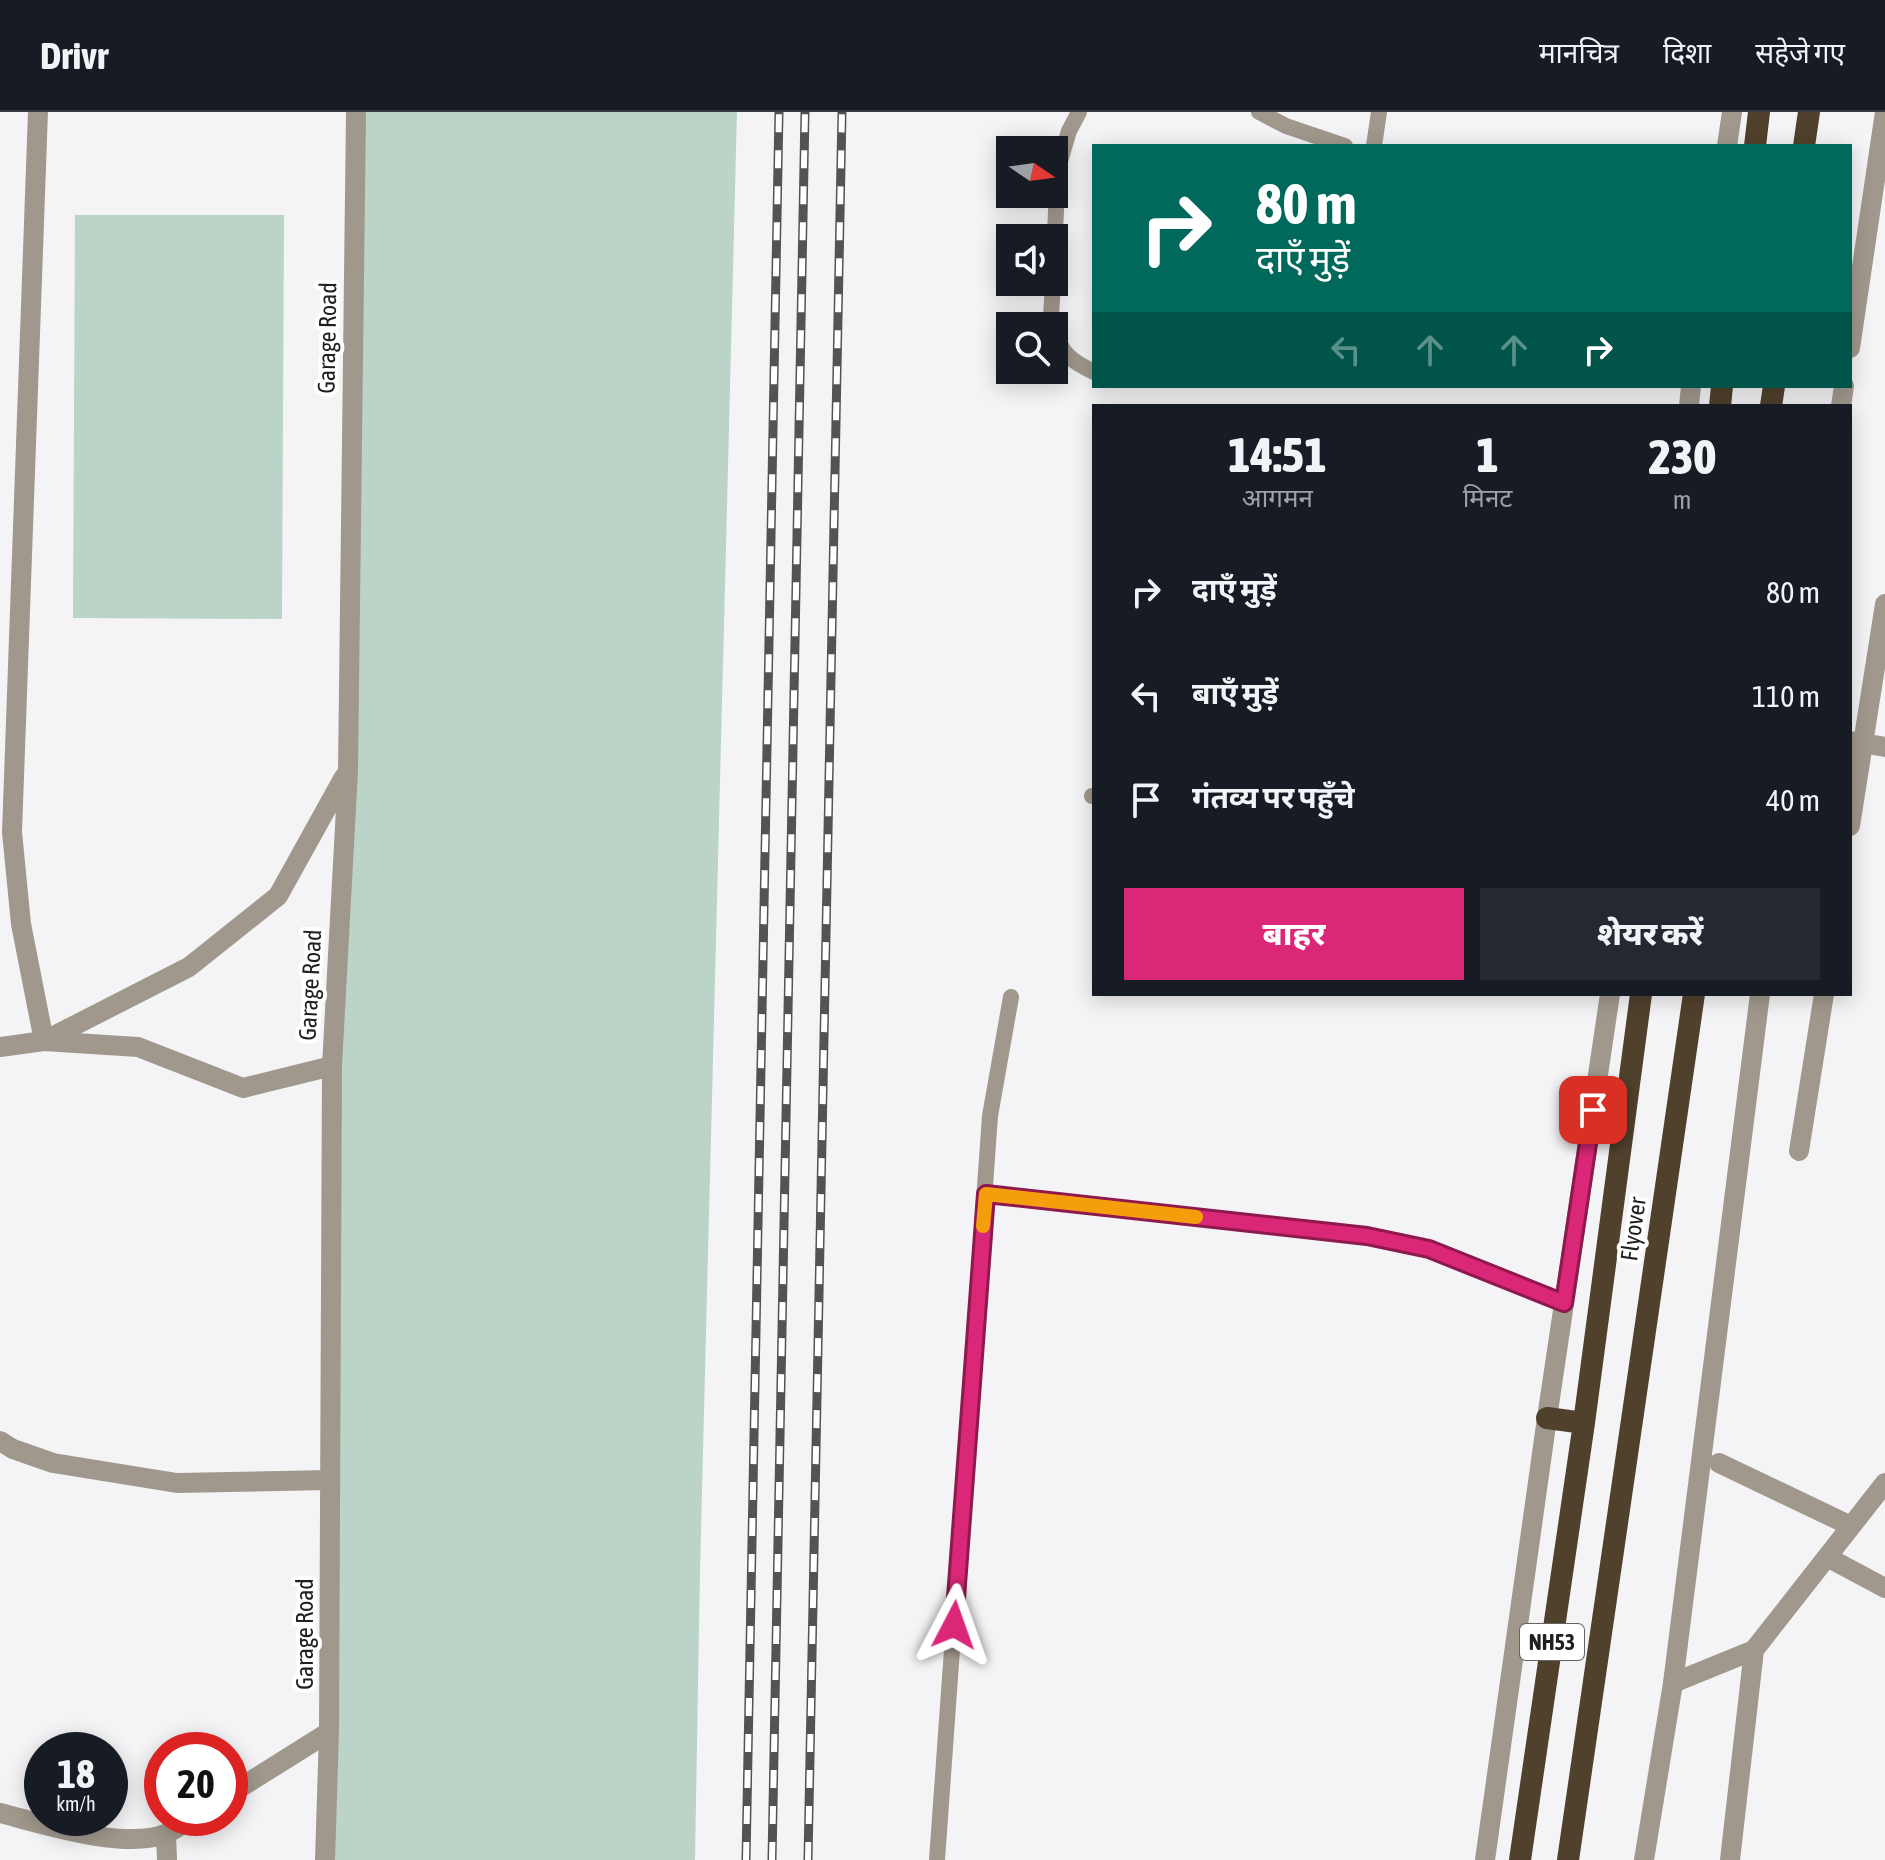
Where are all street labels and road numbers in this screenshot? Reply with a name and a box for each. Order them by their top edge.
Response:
street label: Garage Road [313,282,341,394]
street label: Garage Road [294,929,326,1041]
street label: Flyover [1615,1194,1651,1263]
street label: Garage Road [291,1578,318,1690]
road number: NH53 [1520,1624,1584,1660]

